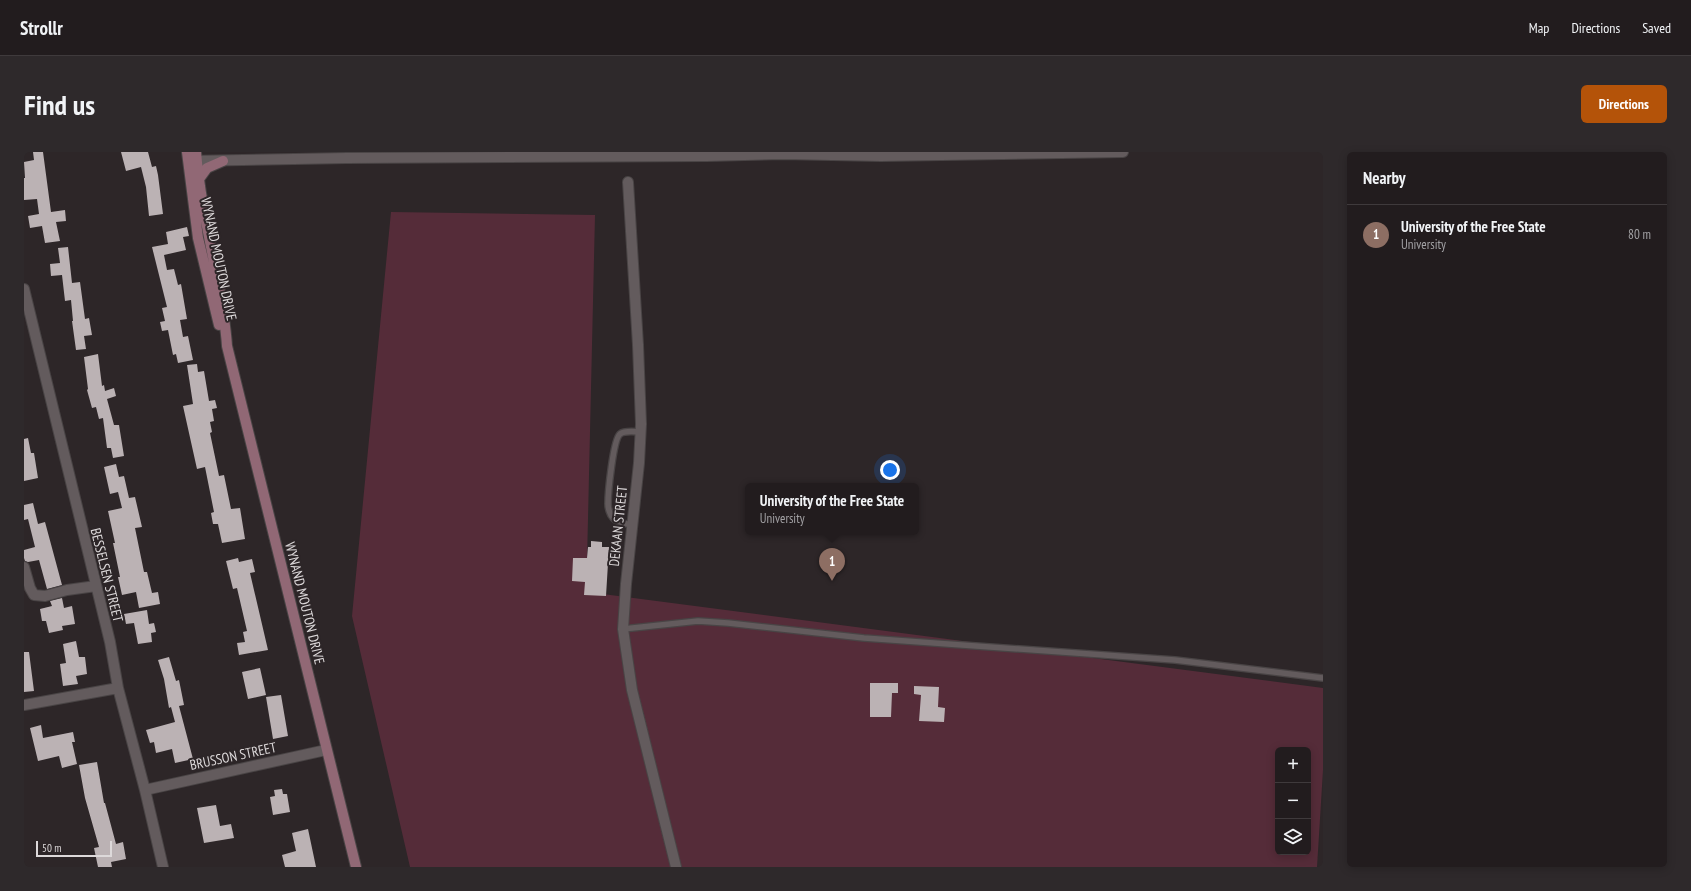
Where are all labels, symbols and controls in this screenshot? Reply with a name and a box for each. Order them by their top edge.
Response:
text: Strollr [20,16,63,40]
text: Map [1529,19,1549,37]
text: Directions [1571,19,1620,37]
text: Saved [1642,19,1671,37]
button: Directions [1581,85,1667,123]
text: Find us [24,86,95,123]
text: Nearby [1363,167,1406,189]
street label: WYNAND MOUTON DRIVE [197,196,241,322]
text: University of the Free State [1401,217,1546,236]
text: 1 [1373,226,1379,243]
text: 80 m [1628,226,1651,243]
text: University [1401,236,1446,253]
your location [880,460,900,480]
popup [745,483,919,535]
street label: DEKAAN STREET [605,484,631,567]
text: University of the Free State [760,491,904,510]
text: University [760,510,805,527]
street label: BESSELSEN STREET [87,526,128,625]
street label: WYNAND MOUTON DRIVE [281,540,329,666]
pin: 1 [819,548,845,581]
street label: BRUSSON STREET [188,738,279,774]
map controls [1275,747,1311,855]
button: + [1275,747,1311,783]
button: − [1275,783,1311,819]
button: layers [1275,819,1311,855]
scale bar [36,839,112,858]
text: 50 m [42,841,61,855]

